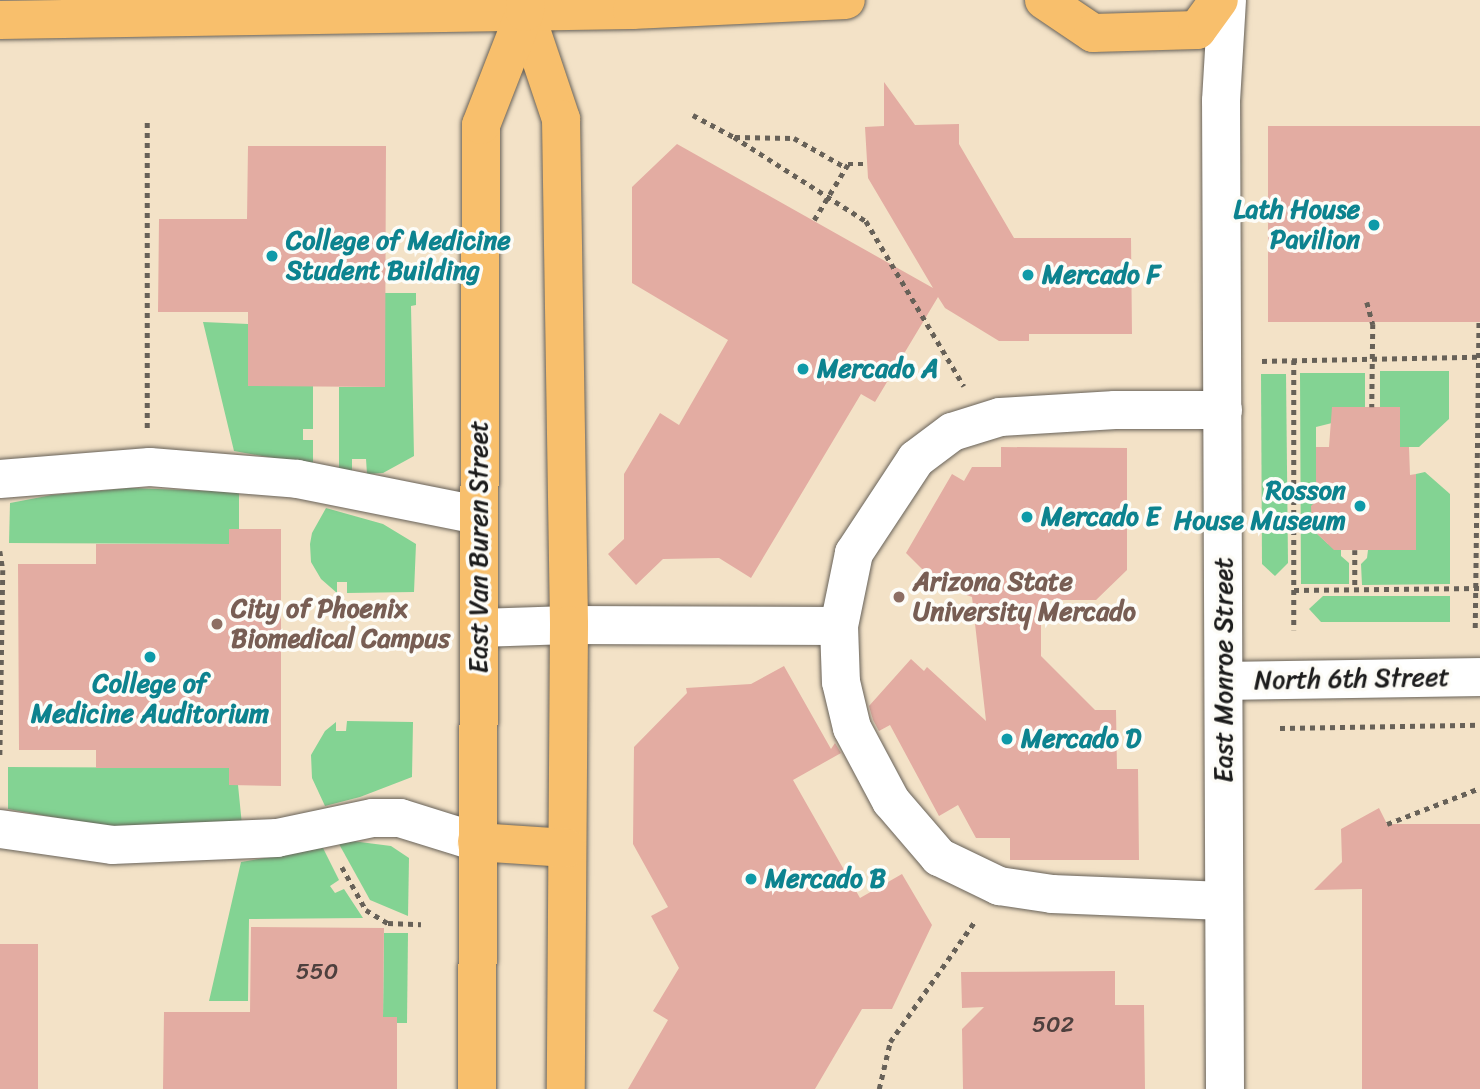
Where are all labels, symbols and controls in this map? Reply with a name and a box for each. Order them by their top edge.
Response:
place label: Lath House Pavilion [1233,194,1360,256]
marker: Lath House Pavilion [1366,217,1382,233]
place label: College of Medicine Student Building [286,225,511,286]
marker: College of Medicine Student Building [264,248,280,264]
place label: Mercado F [1042,259,1161,291]
marker: Mercado F [1020,267,1036,283]
place label: Mercado A [817,353,939,385]
marker: Mercado A [795,361,811,377]
street label: East Van Buren Street [463,419,495,675]
place label: Rosson House Museum [1175,475,1346,536]
marker: Rosson House Museum [1352,498,1368,514]
place label: Mercado E [1041,501,1160,533]
marker: Mercado E [1019,509,1035,525]
street label: East Monroe Street [1208,558,1240,782]
place label: Arizona State University Mercado [913,566,1136,628]
marker: Arizona State University Mercado [891,589,907,605]
place label: City of Phoenix Biomedical Campus [231,593,449,654]
marker: City of Phoenix Biomedical Campus [209,616,225,632]
marker: College of Medicine Auditorium [142,649,158,665]
street label: North 6th Street [1254,662,1450,696]
place label: College of Medicine Auditorium [31,668,269,730]
place label: Mercado D [1021,723,1141,755]
marker: Mercado D [999,731,1015,747]
place label: Mercado B [765,863,886,895]
marker: Mercado B [743,871,759,887]
house number: 550 [296,958,338,986]
house number: 502 [1032,1011,1074,1039]

